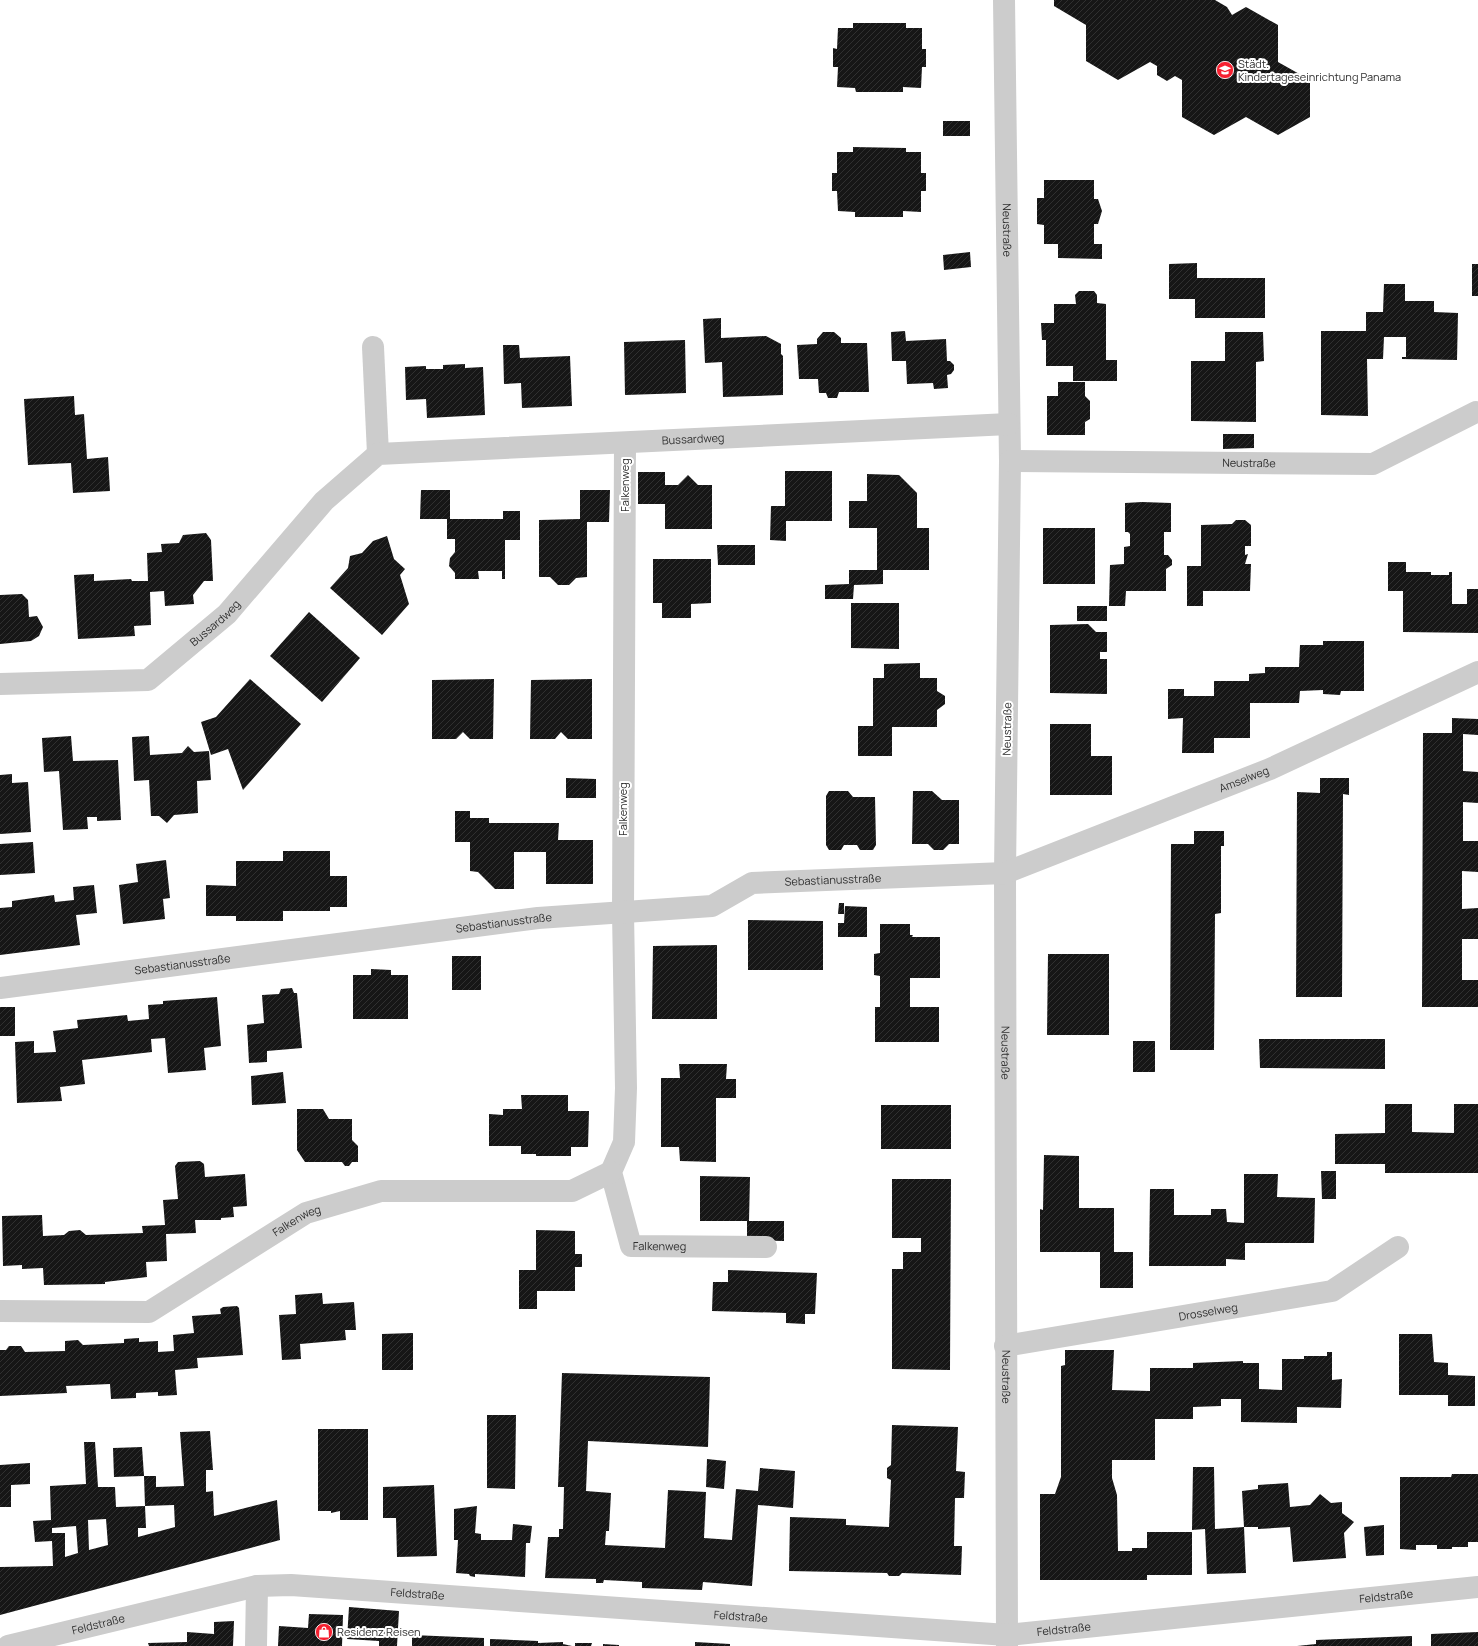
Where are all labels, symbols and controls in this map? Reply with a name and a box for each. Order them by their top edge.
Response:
place label: Städt. Kindertageseinrichtung Panama [1238,56,1401,84]
school or university icon: Städt. Kindertageseinrichtung Panama [1215,60,1235,80]
street label: Neustraße [1000,203,1015,257]
street label: Bussardweg [662,430,725,447]
street label: Neustraße [1222,455,1276,470]
street label: Falkenweg [617,458,632,512]
street label: Bussardweg [186,596,243,649]
street label: Neustraße [999,702,1014,756]
street label: Amselweg [1217,762,1271,795]
street label: Falkenweg [615,782,630,836]
street label: Sebastianusstraße [784,870,882,889]
street label: Sebastianusstraße [455,909,553,936]
street label: Sebastianusstraße [133,950,232,977]
street label: Neustraße [998,1026,1014,1080]
street label: Falkenweg [269,1201,322,1239]
street label: Falkenweg [633,1238,686,1253]
street label: Drosselweg [1177,1299,1239,1324]
street label: Neustraße [999,1350,1014,1404]
street label: Feldstraße [390,1584,446,1603]
street label: Feldstraße [1358,1586,1414,1606]
street label: Feldstraße [713,1607,769,1625]
street label: Feldstraße [70,1610,127,1637]
street label: Feldstraße [1036,1618,1092,1639]
shop icon: Residenz Reisen [314,1622,334,1642]
place label: Residenz Reisen [337,1624,421,1639]

